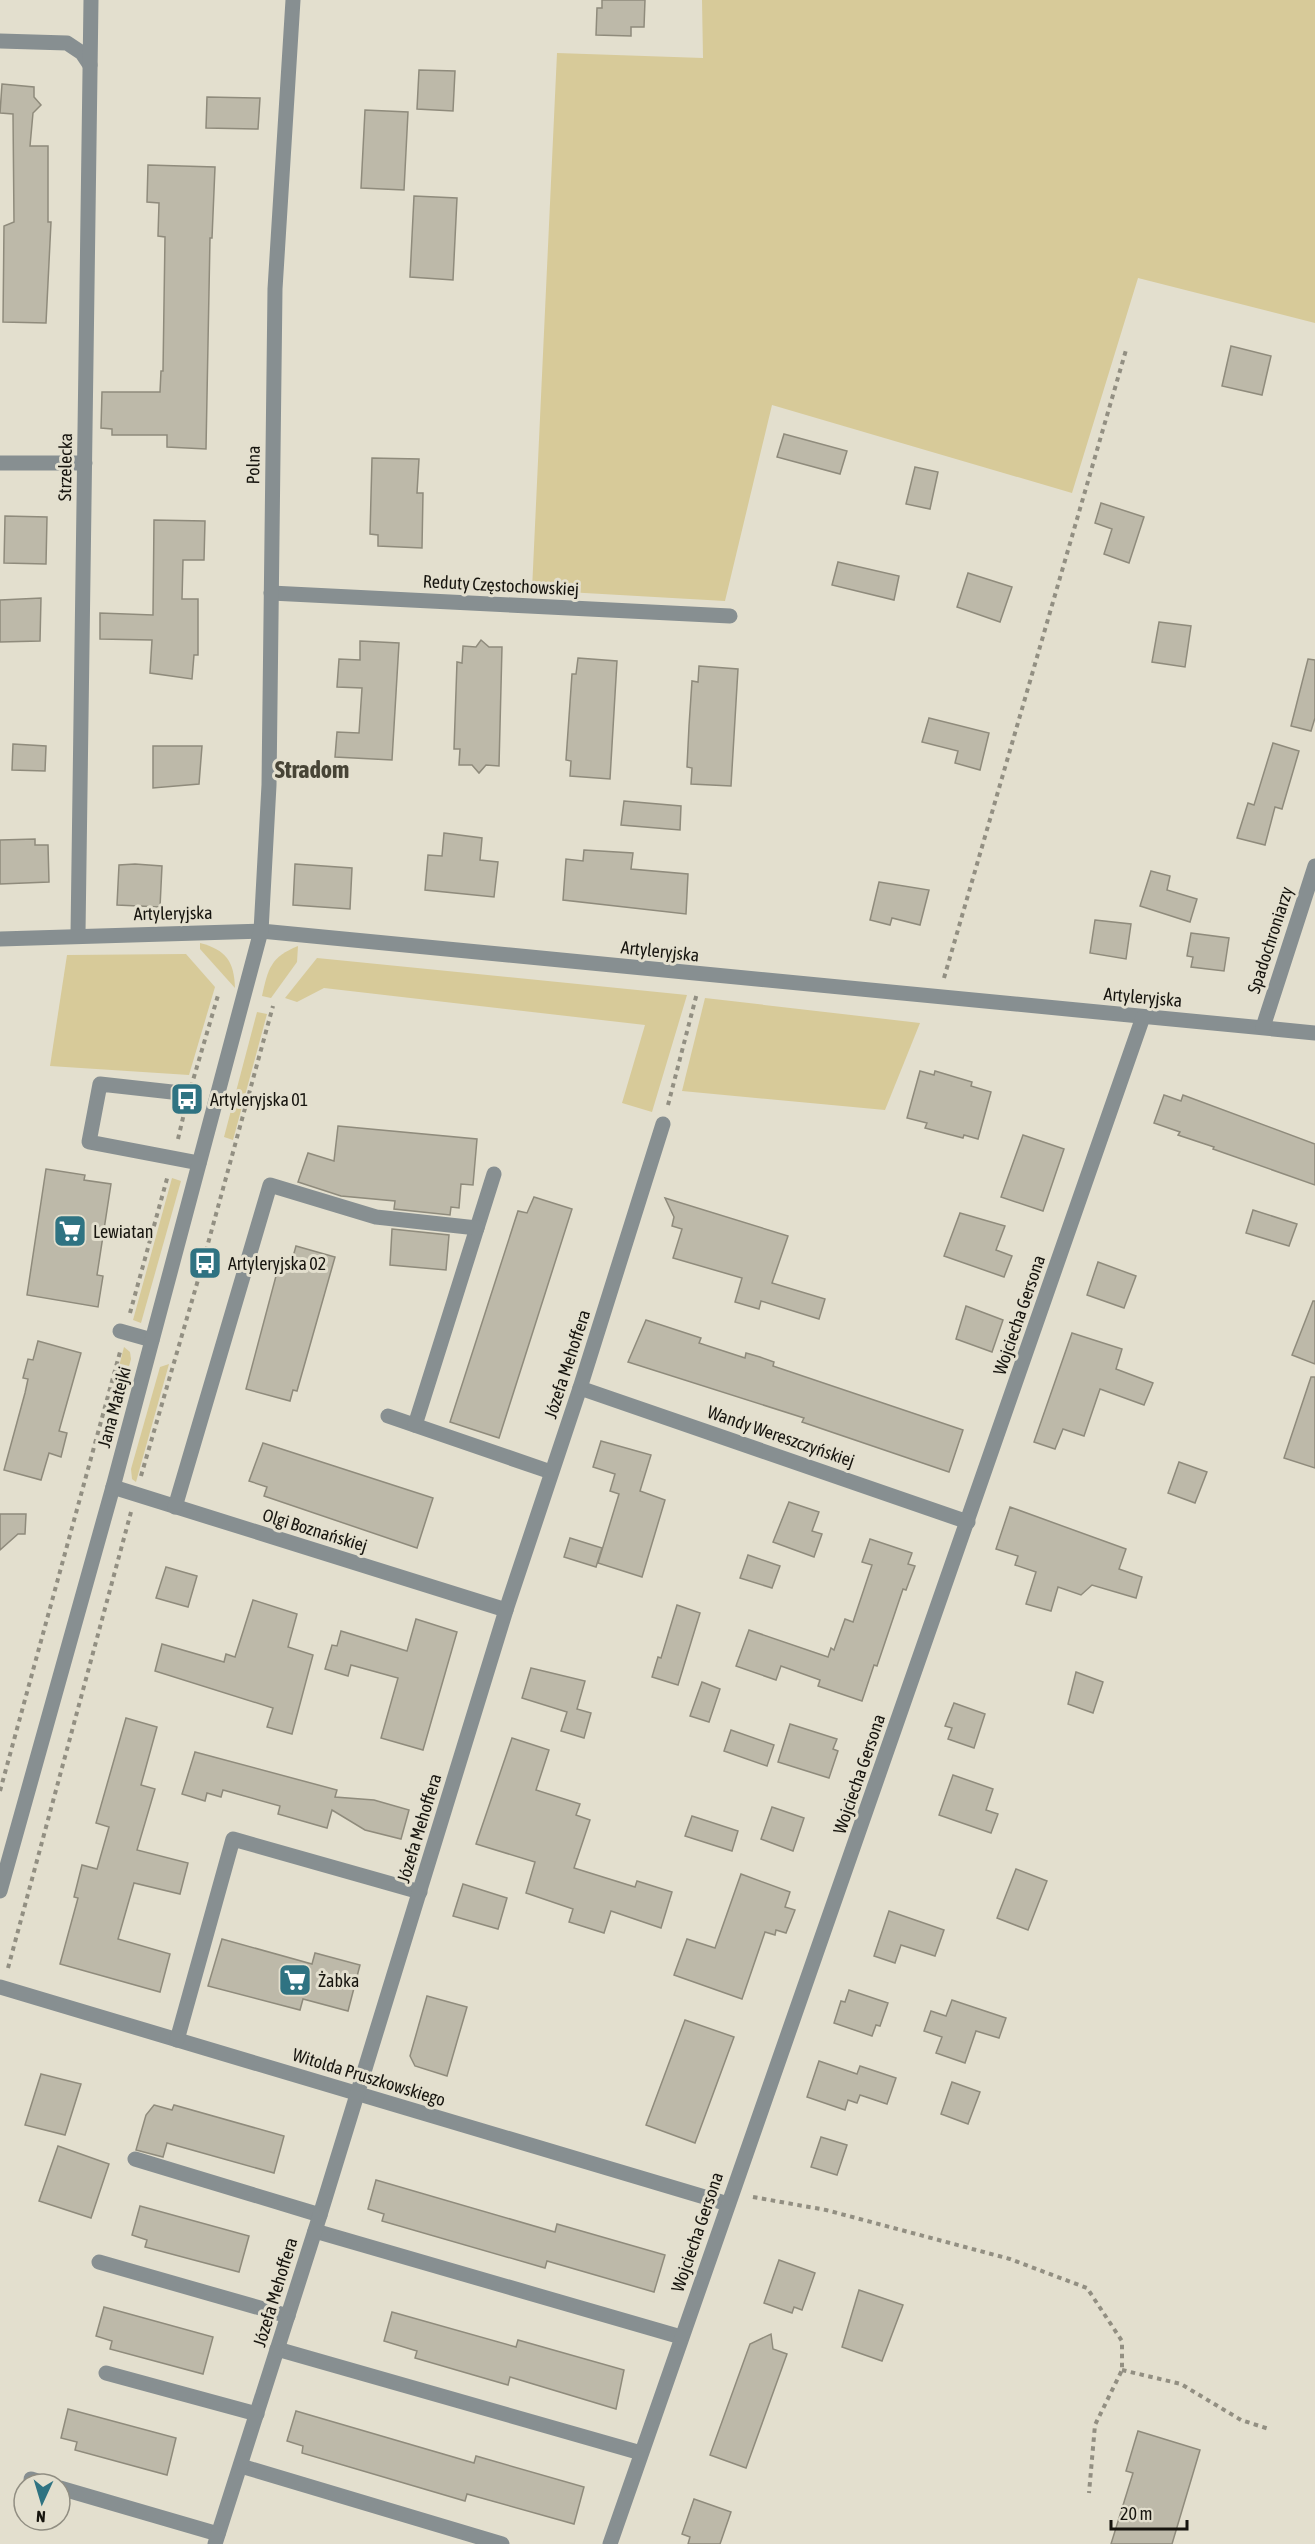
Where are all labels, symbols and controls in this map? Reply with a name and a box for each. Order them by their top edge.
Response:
street label: Strzelecka [54,433,76,501]
street label: Polna [242,445,264,485]
street label: Reduty Częstochowskiej [422,570,580,600]
district label: Stradom [275,756,349,783]
street label: Spadochroniarzy [1243,884,1297,996]
street label: Artyleryjska [133,902,213,924]
street label: Artyleryjska [620,936,700,966]
street label: Artyleryjska [1103,983,1183,1011]
bus stop icon: Artyleryjska 01 [169,1081,205,1117]
place label: Artyleryjska 01 [210,1089,308,1110]
supermarket icon: Lewiatan [52,1213,88,1249]
place label: Lewiatan [93,1221,154,1242]
bus stop icon: Artyleryjska 02 [187,1245,223,1281]
street label: Wojciecha Gersona [989,1252,1049,1378]
place label: Artyleryjska 02 [228,1253,326,1274]
street label: Józefa Mehoffera [540,1307,594,1421]
street label: Jana Matejki [93,1364,135,1450]
street label: Wandy Wereszczyńskiej [705,1401,857,1471]
street label: Olgi Boznańskiej [260,1504,370,1556]
street label: Wojciecha Gersona [829,1711,889,1837]
street label: Józefa Mehoffera [392,1771,446,1885]
supermarket icon: Żabka [277,1962,313,1998]
place label: Żabka [318,1970,359,1991]
street label: Witolda Pruszkowskiego [290,2044,448,2110]
street label: Wojciecha Gersona [667,2169,727,2295]
street label: Józefa Mehoffera [248,2235,302,2349]
north arrow [12,2472,72,2532]
scale bar [1111,2493,1188,2531]
text: 20 m [1120,2503,1152,2524]
text: N [36,2508,46,2526]

